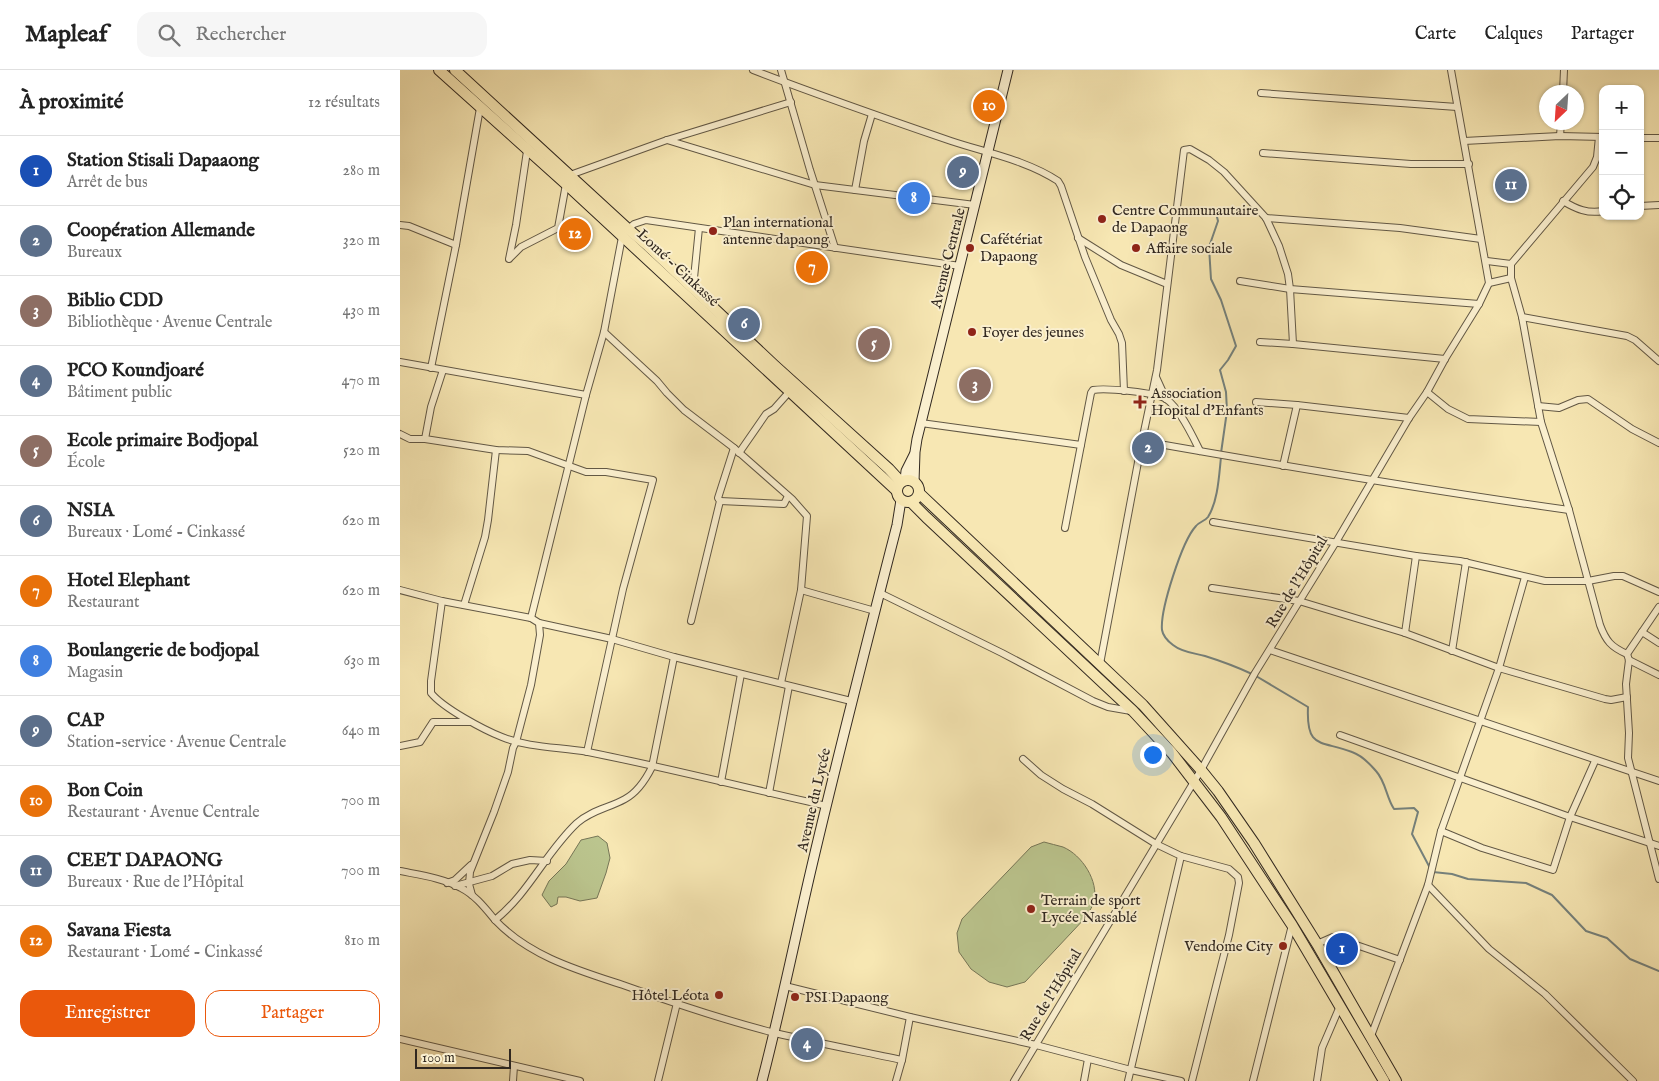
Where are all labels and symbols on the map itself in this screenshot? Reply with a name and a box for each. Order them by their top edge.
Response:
north arrow [1539,85,1584,130]
pin: 10 [973,87,1005,125]
pin: 9 [947,153,979,191]
pin: 11 [1495,166,1527,204]
pin: 8 [898,179,930,217]
place label: Centre Communautaire de Dapaong [1112,201,1258,237]
street label: Avenue Centrale [926,206,970,311]
place label: Plan international antenne dapaong [723,213,834,249]
marker: Centre Communautaire de Dapaong [1096,213,1108,225]
pin: 12 [559,215,591,253]
street label: Lomé - Cinkassé [633,225,723,311]
marker: Plan international antenne dapaong [707,225,719,237]
place label: Cafétériat Dapaong [980,230,1043,266]
place label: Affaire sociale [1145,239,1233,258]
marker: Cafétériat Dapaong [964,242,976,254]
marker: Affaire sociale [1130,242,1142,254]
pin: 7 [796,248,828,286]
pin: 6 [728,305,760,343]
place label: Foyer des jeunes [982,323,1084,342]
pin: 5 [858,325,890,363]
marker: Foyer des jeunes [966,326,978,338]
pin: 3 [959,366,991,404]
place label: Association Hopital d'Enfants [1150,384,1264,420]
marker: Association Hopital d'Enfants [1133,395,1147,409]
pin: 2 [1132,429,1164,467]
street label: Rue de l'Hôpital [1262,532,1332,632]
your location [1140,742,1166,768]
street label: Avenue du Lycée [793,746,835,855]
place label: Terrain de sport Lycée Nassablé [1041,891,1141,927]
marker: Terrain de sport Lycée Nassablé [1025,903,1037,915]
pin: 1 [1326,930,1358,968]
place label: Vendome City [1183,937,1274,956]
marker: Vendome City [1277,940,1289,952]
street label: Rue de l'Hôpital [1016,945,1086,1045]
place label: Hôtel Léota [631,986,710,1005]
place label: PSI Dapaong [805,988,889,1007]
marker: Hôtel Léota [713,989,725,1001]
marker: PSI Dapaong [789,991,801,1003]
pin: 4 [791,1025,823,1063]
scale bar [415,1046,511,1069]

